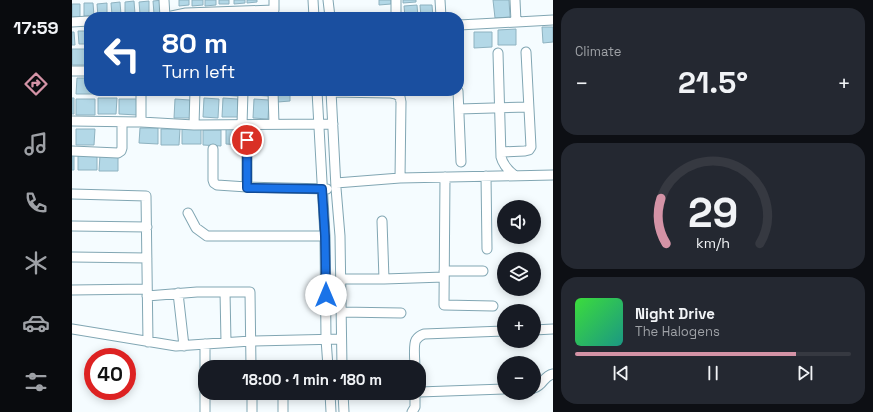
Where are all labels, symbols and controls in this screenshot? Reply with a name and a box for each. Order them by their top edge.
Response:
text: 17:59 [13,16,59,39]
text: 80 m [162,25,228,61]
icon: left [96,28,148,80]
text: Climate [575,43,621,60]
text: Turn left [162,60,235,83]
text: 21.5° [678,63,748,102]
text: − [575,69,589,97]
text: + [837,69,851,97]
icon: directions [22,70,50,98]
pin [230,123,264,157]
icon: arrive [236,129,258,151]
icon: music [22,130,50,158]
text: 29 [688,186,738,239]
icon: phone [22,189,50,217]
map controls [497,200,541,400]
button: sound [497,200,541,244]
text: km/h [696,234,730,252]
icon: climate [22,249,50,277]
button: layers [497,252,541,296]
position arrow [305,274,347,316]
button: + [497,304,541,348]
text: Night Drive [635,304,715,323]
icon: car [22,309,50,337]
text: The Halogens [635,323,720,340]
speed limit sign: 40 [84,348,136,400]
button: − [497,356,541,400]
icon: previous [610,362,632,384]
icon: pause [702,362,724,384]
icon: next [794,362,816,384]
icon: filters [22,368,50,396]
text: 18:00 · 1 min · 180 m [242,370,382,389]

